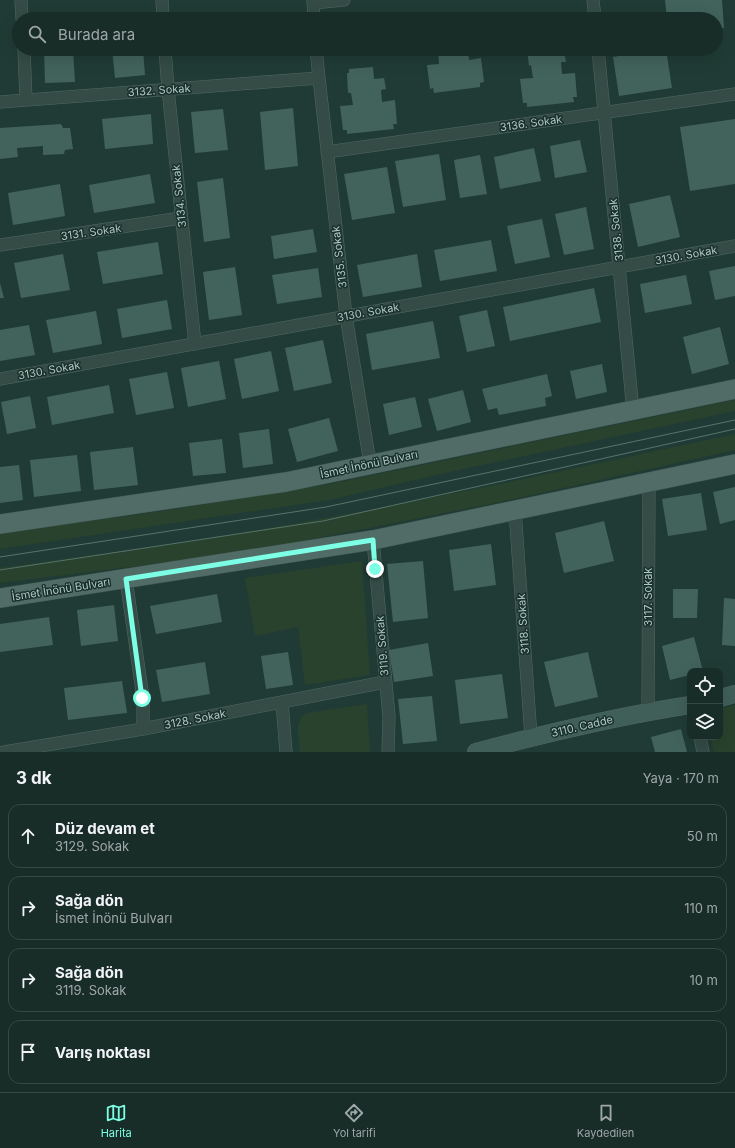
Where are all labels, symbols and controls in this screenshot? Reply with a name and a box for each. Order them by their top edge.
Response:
search box [12,12,723,56]
icon: search [26,23,48,45]
text: Burada ara [58,25,135,44]
street label: 3132. Sokak [127,81,191,99]
street label: 3136. Sokak [499,112,563,134]
street label: 3134. Sokak [169,164,189,228]
street label: 3138. Sokak [606,198,626,262]
street label: 3131. Sokak [60,221,122,243]
street label: 3135. Sokak [328,225,350,289]
street label: 3130. Sokak [654,243,718,267]
street label: 3130. Sokak [336,300,400,324]
street label: 3130. Sokak [17,358,81,382]
street label: İsmet İnönü Bulvarı [319,447,419,481]
route end [366,560,384,578]
street label: 3117. Sokak [641,568,655,626]
street label: İsmet İnönü Bulvarı [11,574,111,604]
street label: 3118. Sokak [514,593,532,655]
street label: 3119. Sokak [372,615,392,677]
map controls [687,668,723,740]
button: locate [687,668,723,704]
route start [133,689,151,707]
button: layers [687,704,723,740]
street label: 3128. Sokak [163,706,227,732]
street label: 3110. Cadde [550,712,614,740]
text: 3 dk [16,768,52,788]
text: Yaya · 170 m [643,770,719,786]
text: Düz devam et [55,819,155,838]
icon: ahead [17,825,39,847]
text: 50 m [687,828,718,844]
text: 3129. Sokak [55,838,129,854]
text: Sağa dön [55,891,123,910]
icon: right [17,897,39,919]
text: 110 m [684,900,718,916]
text: İsmet İnönü Bulvarı [55,910,172,926]
text: Sağa dön [55,963,123,982]
icon: right [17,969,39,991]
text: 10 m [689,972,718,988]
text: 3119. Sokak [55,982,126,998]
icon: arrive [17,1041,39,1063]
text: Varış noktası [55,1043,150,1062]
tab: Harita [101,1102,132,1140]
tab: Yol tarifi [333,1102,376,1140]
tab: Kaydedilen [577,1102,634,1140]

